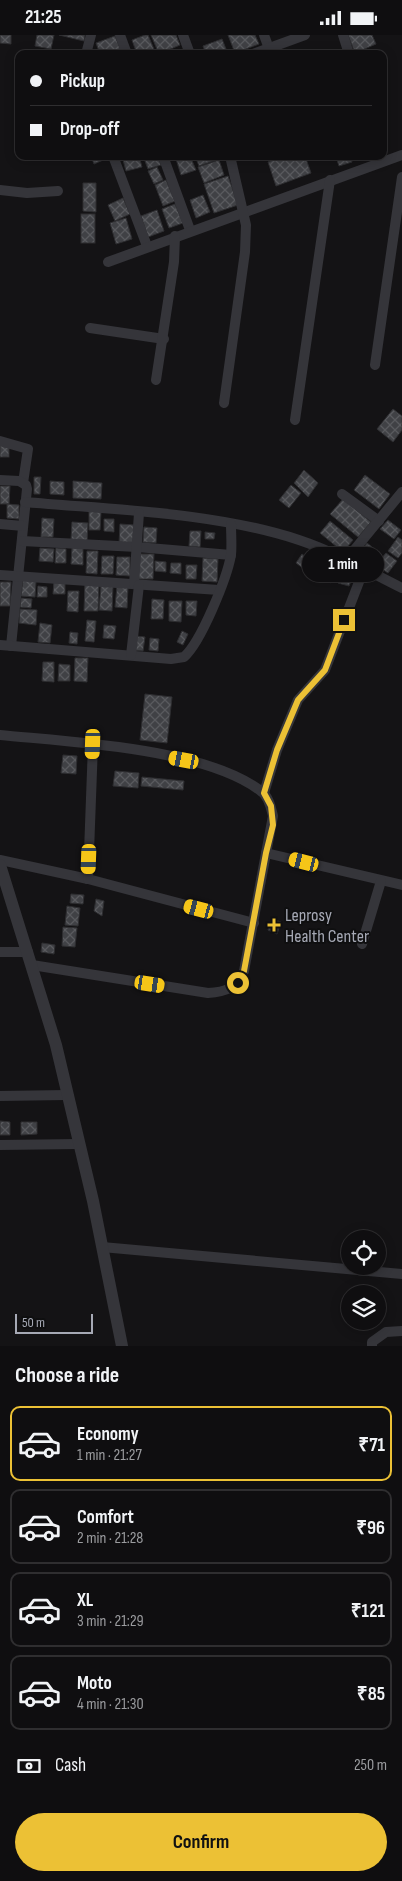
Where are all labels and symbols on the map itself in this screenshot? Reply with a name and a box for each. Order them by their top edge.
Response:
callout: 1 min [303,547,385,583]
route end [333,609,355,631]
car [84,729,101,759]
car [167,750,200,770]
car [80,844,97,874]
car [287,851,320,873]
car [182,898,215,920]
place label: Leprosy Health Center [285,905,369,947]
marker: Leprosy Health Center [267,918,281,932]
route start [227,972,249,994]
car [134,974,165,994]
scale bar [15,1311,92,1334]

